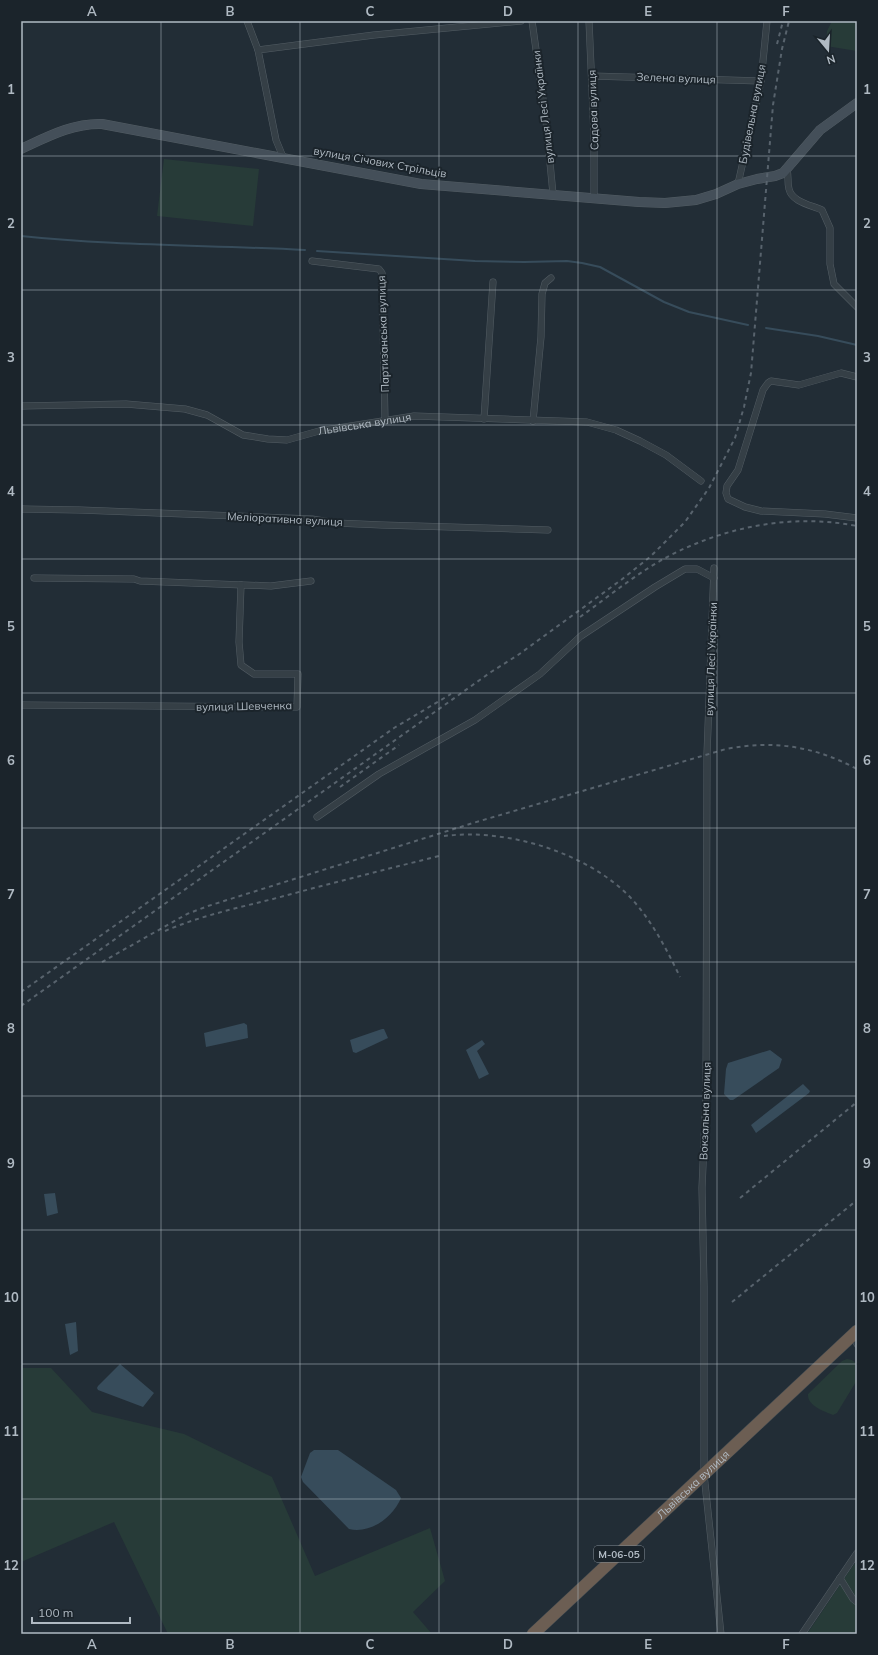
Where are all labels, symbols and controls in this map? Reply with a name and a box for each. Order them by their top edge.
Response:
text: A [87,3,97,19]
text: B [226,3,235,19]
text: C [366,3,375,19]
text: D [503,3,513,19]
text: E [644,3,652,19]
text: F [782,3,790,19]
north arrow [808,30,848,70]
street label: вулиця Лесі Українки [529,50,557,164]
text: N [825,52,837,67]
street label: Будівельна вулиця [735,63,769,165]
street label: Садова вулиця [585,70,601,150]
street label: Зелена вулиця [636,70,716,86]
text: 1 [7,81,15,97]
text: 1 [863,81,871,97]
street label: вулиця Січових Стрільців [312,143,448,181]
text: 2 [7,215,15,231]
text: 2 [863,215,871,231]
street label: Партизанська вулиця [374,275,392,393]
text: 3 [7,349,15,365]
text: 3 [863,349,871,365]
street label: Львівська вулиця [317,410,412,438]
text: 4 [7,483,15,499]
text: 4 [863,483,871,499]
street label: Меліоративна вулиця [227,509,343,529]
street label: вулиця Лесі Українки [702,602,720,716]
text: 5 [7,618,15,634]
text: 5 [863,618,871,634]
street label: вулиця Шевченка [196,698,292,714]
text: 6 [7,752,15,768]
text: 6 [863,752,871,768]
text: 7 [7,886,15,902]
text: 7 [863,886,871,902]
text: 8 [7,1020,15,1036]
text: 8 [863,1020,871,1036]
street label: Вокзальна вулиця [696,1062,714,1160]
text: 9 [7,1155,15,1171]
text: 9 [863,1155,871,1171]
text: 10 [3,1289,19,1305]
text: 10 [859,1289,875,1305]
text: 11 [3,1423,19,1439]
text: 11 [859,1423,875,1439]
street label: Львівська вулиця [654,1447,732,1522]
road number: М-06-05 [594,1546,644,1562]
text: 12 [3,1557,19,1573]
text: 12 [859,1557,875,1573]
scale bar [32,1599,130,1625]
text: 100 m [38,1605,73,1620]
text: A [87,1636,97,1652]
text: B [226,1636,235,1652]
text: C [366,1636,375,1652]
text: D [503,1636,513,1652]
text: E [644,1636,652,1652]
text: F [782,1636,790,1652]

